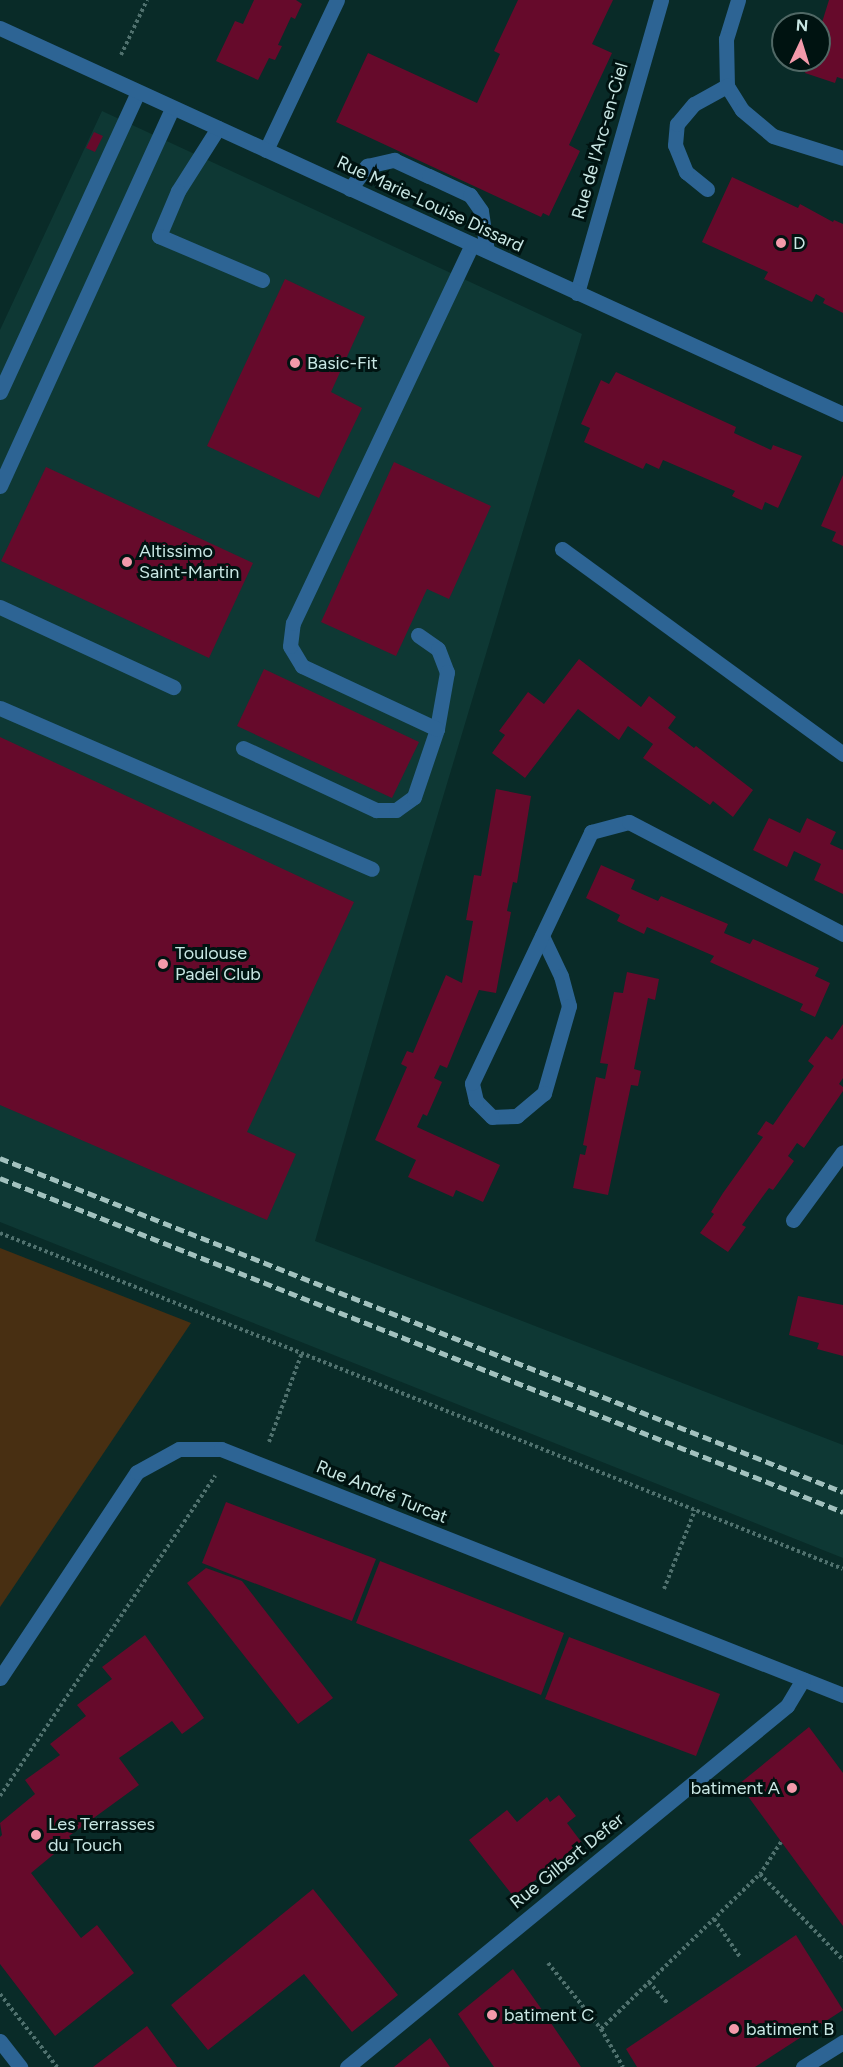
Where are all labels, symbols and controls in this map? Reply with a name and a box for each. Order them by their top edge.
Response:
north arrow [771,12,831,72]
text: N [795,16,809,35]
street label: Rue de l'Arc-en-Ciel [567,60,633,222]
street label: Rue Marie-Louise Dissard [333,151,527,257]
place label: D [793,232,805,254]
marker: D [774,236,788,250]
place label: Basic-Fit [307,352,378,374]
marker: Basic-Fit [288,356,302,370]
place label: Altissimo Saint-Martin [139,541,239,584]
marker: Altissimo Saint-Martin [120,555,134,569]
place label: Toulouse Padel Club [175,943,261,986]
marker: Toulouse Padel Club [156,957,170,971]
street label: Rue André Turcat [313,1456,451,1528]
place label: batiment A [691,1777,780,1799]
marker: batiment A [785,1781,799,1795]
street label: Rue Gilbert Defer [506,1809,628,1913]
place label: Les Terrasses du Touch [48,1814,155,1856]
marker: Les Terrasses du Touch [29,1828,43,1842]
place label: batiment C [504,2004,594,2026]
marker: batiment C [485,2008,499,2022]
place label: batiment B [746,2018,834,2040]
marker: batiment B [727,2022,741,2036]

